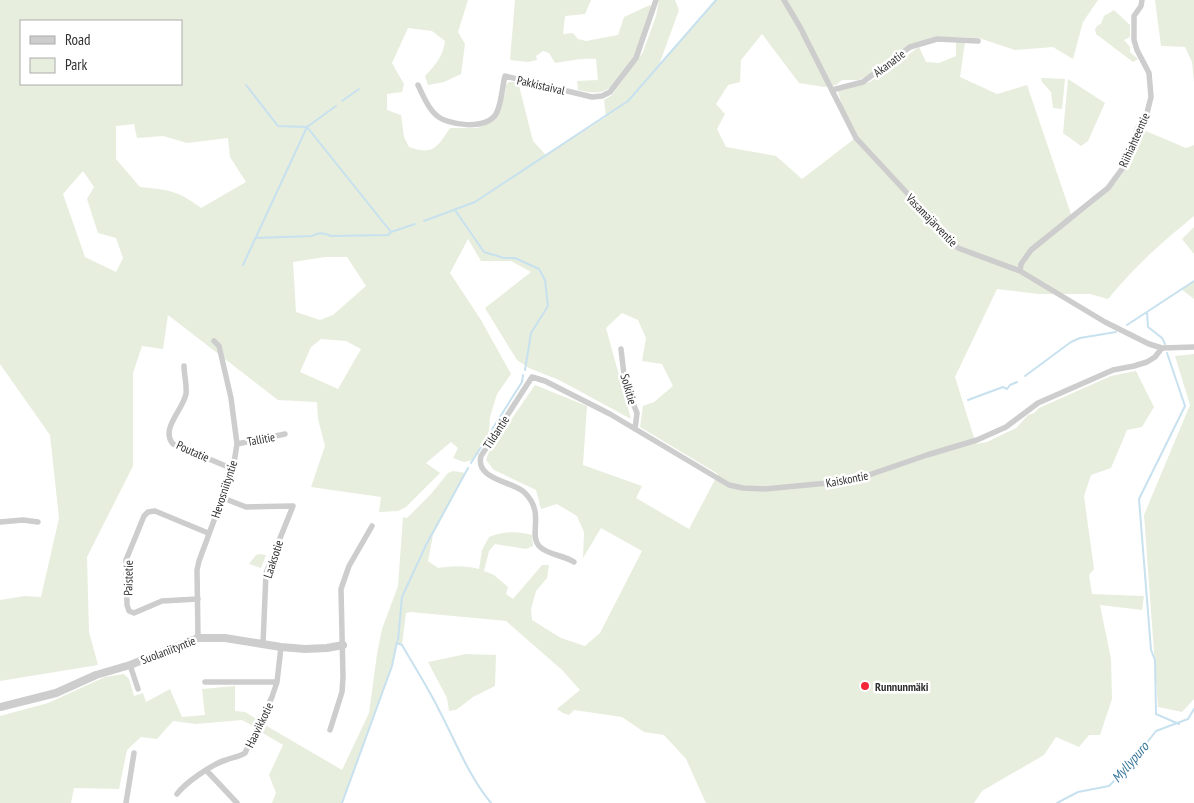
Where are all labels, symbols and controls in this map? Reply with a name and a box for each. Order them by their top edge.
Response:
legend [20,20,182,85]
text: Road [65,30,91,49]
street label: Akanatie [870,46,908,80]
text: Park [65,55,87,74]
street label: Pakkistaival [516,72,567,98]
street label: Riihiahteentie [1115,110,1153,170]
street label: Vasamajärventie [902,190,961,250]
street label: Solkitie [617,372,641,406]
street label: Tildantie [480,412,512,452]
street label: Tallitie [246,429,276,449]
street label: Poutatie [174,437,212,465]
street label: Hevosniityntie [208,458,240,520]
street label: Kaiskontie [824,468,870,490]
street label: Laaksotie [260,538,286,580]
street label: Paistetie [120,560,136,596]
street label: Suolaniityntie [138,633,198,667]
place label: Runnunmäki [875,679,929,694]
marker: Runnunmäki [859,680,871,692]
street label: Haavikkotie [242,700,276,750]
water label: Myllypuro [1107,737,1153,786]

